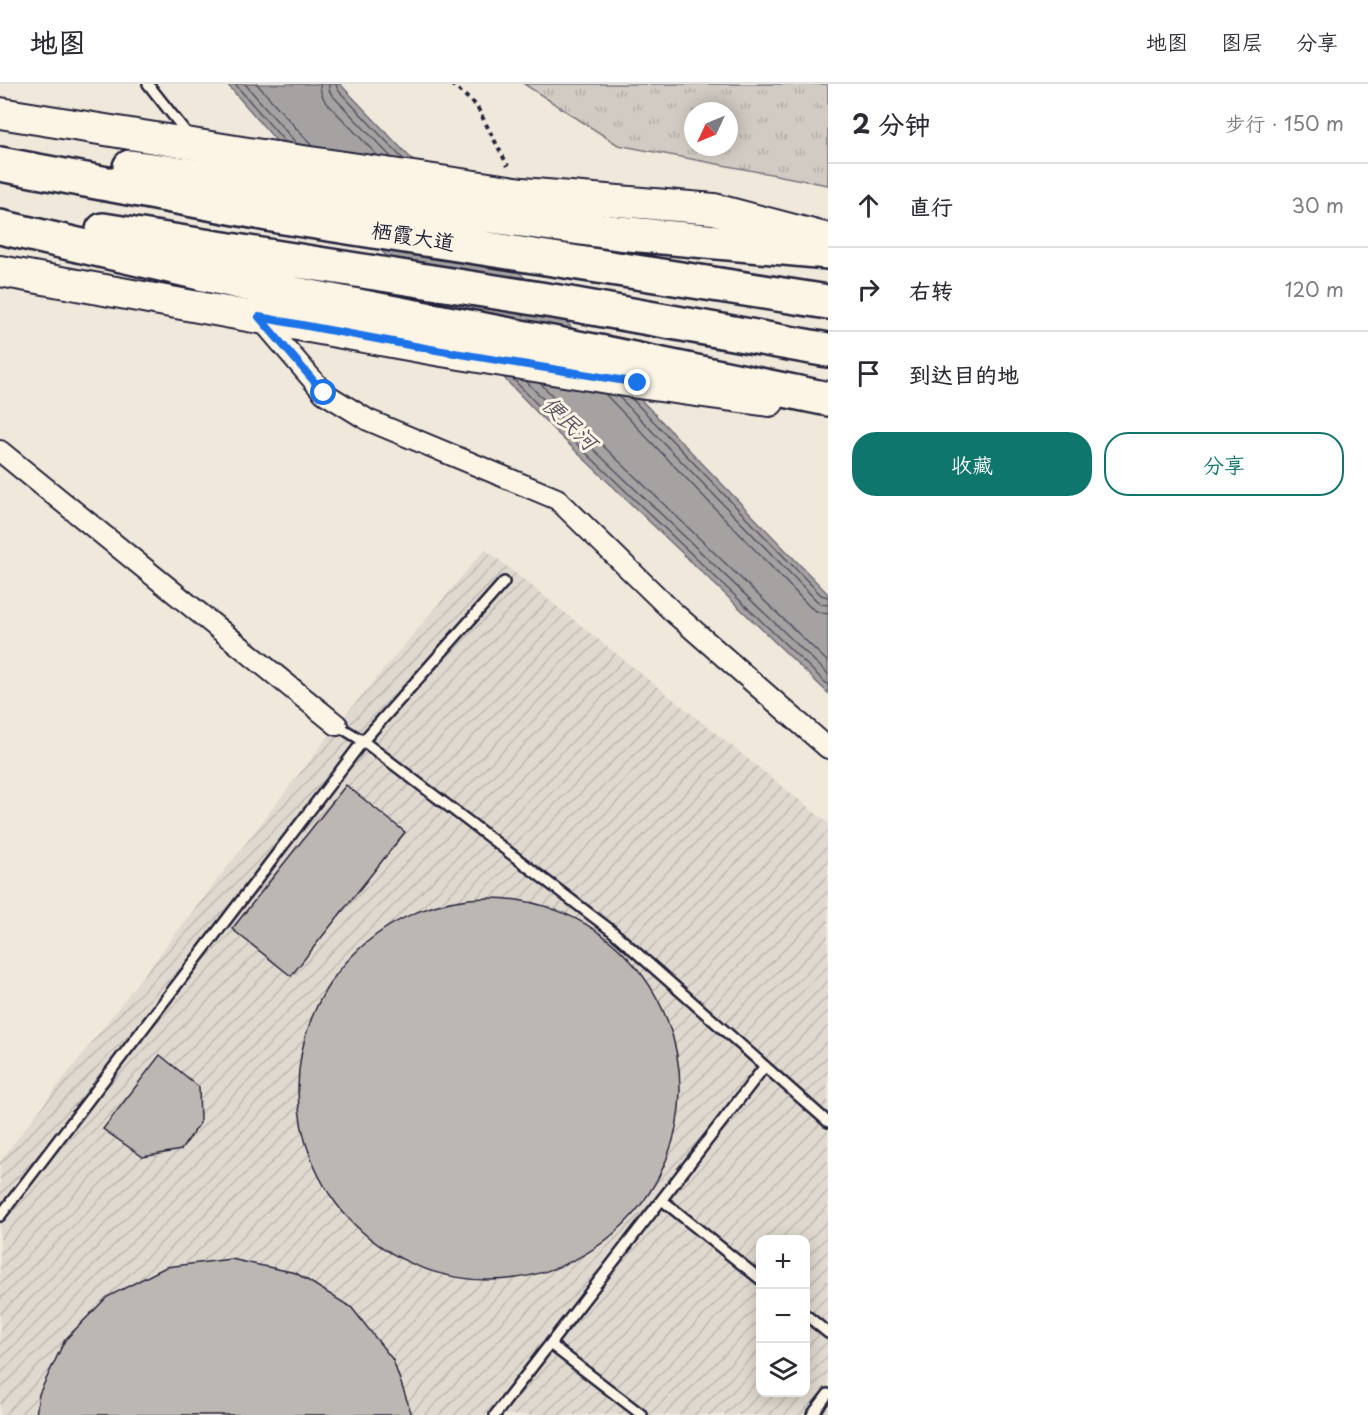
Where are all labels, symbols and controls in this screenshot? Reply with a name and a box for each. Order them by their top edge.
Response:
text: 地图 [30,20,86,63]
text: 地图 [1146,25,1188,57]
text: 图层 [1221,25,1263,57]
text: 分享 [1296,25,1338,57]
north arrow [684,102,738,156]
text: 2 分钟 [852,104,931,143]
text: 步行 · 150 m [1226,108,1344,138]
icon: ahead [852,189,885,222]
text: 直行 [909,189,953,222]
text: 30 m [1291,190,1344,220]
street label: 栖霞大道 [369,213,457,257]
icon: right [852,273,885,306]
text: 右转 [909,273,953,306]
text: 120 m [1285,274,1344,304]
icon: arrive [852,357,885,390]
text: 到达目的地 [909,357,1019,390]
route end [624,369,650,395]
route start [310,379,336,405]
water label: 便民河 [536,387,608,459]
button: 收藏 [852,432,1092,496]
button: 分享 [1104,432,1344,496]
map controls [756,1235,810,1397]
button: + [756,1235,810,1289]
button: − [756,1289,810,1343]
button: layers [756,1343,810,1397]

